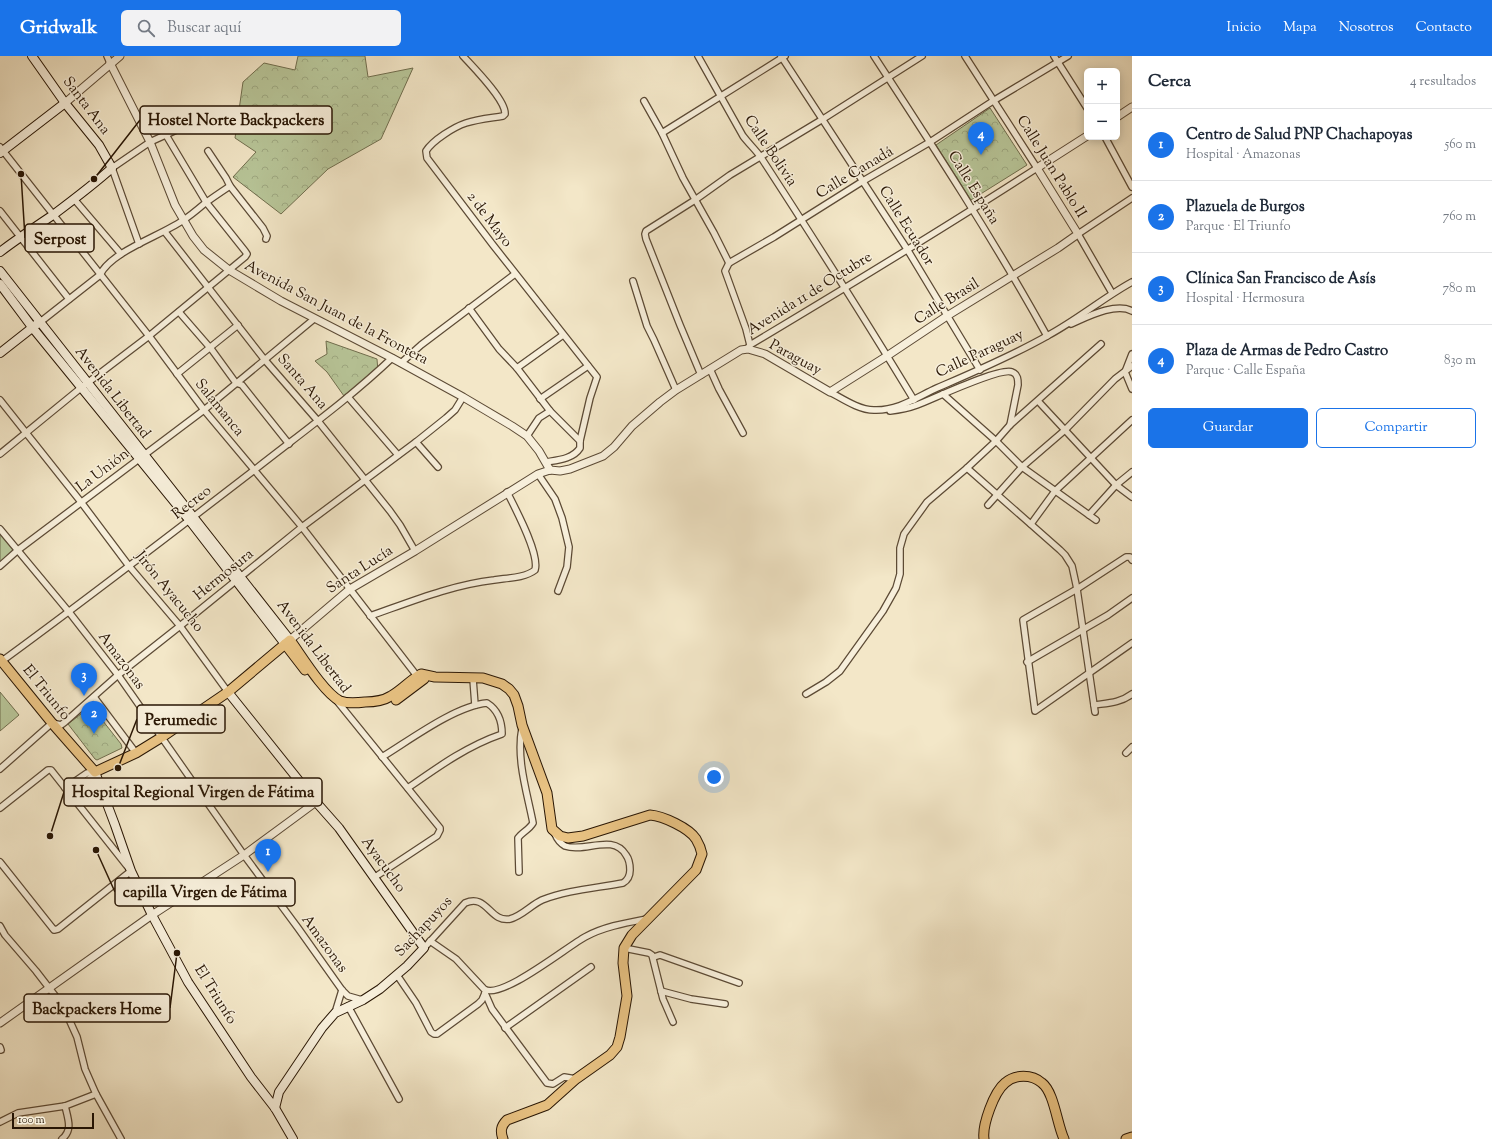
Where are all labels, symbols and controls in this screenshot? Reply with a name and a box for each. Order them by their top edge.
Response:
search box [121,10,401,46]
text: Gridwalk [20,15,97,42]
icon: search [135,17,157,39]
text: Buscar aquí [167,18,241,39]
text: Inicio [1227,18,1261,38]
text: Mapa [1283,18,1317,38]
text: Nosotros [1339,18,1394,38]
text: Contacto [1416,18,1472,38]
map controls [1084,68,1120,140]
button: + [1084,68,1120,104]
text: Cerca [1148,70,1191,94]
street label: Santa Ana [57,73,115,139]
text: 4 resultados [1410,73,1476,91]
button: − [1084,104,1120,140]
callout: Hostel Norte Backpackers [140,106,332,134]
text: Hostel Norte Backpackers [148,110,324,133]
street label: Calle Bolivia [738,111,802,191]
street label: Calle Juan Pablo II [1011,112,1091,222]
pin: 4 [968,122,994,155]
text: Centro de Salud PNP Chachapoyas [1186,125,1412,146]
text: 1 [1159,136,1163,154]
text: 560 m [1445,136,1476,154]
street label: Calle Canadá [812,142,898,204]
text: Hospital · Amazonas [1186,146,1300,164]
street label: Calle España [942,147,1004,229]
street label: Calle Ecuador [873,182,939,270]
street label: 2 de Mayo [461,188,517,252]
text: Plazuela de Burgos [1186,197,1305,218]
text: 2 [1158,208,1164,226]
text: 760 m [1443,208,1476,226]
text: Parque · El Triunfo [1186,218,1291,236]
callout: Serpost [25,224,94,252]
text: Serpost [34,229,87,252]
street label: Avenida 11 de Octubre [744,247,876,341]
street label: Avenida San Juan de la Frontera [240,256,432,371]
text: Clínica San Francisco de Asís [1186,269,1376,290]
street label: Calle Brasil [910,274,984,330]
text: 3 [1158,280,1164,298]
text: 780 m [1443,280,1476,298]
text: Hospital · Hermosura [1186,290,1305,308]
street label: Calle Paraguay [933,324,1028,384]
street label: Paraguay [765,335,826,381]
text: Plaza de Armas de Pedro Castro [1186,341,1388,362]
street label: Avenida Libertad [69,343,155,444]
street label: Santa Ana [272,350,332,415]
text: 4 [1158,352,1164,370]
text: 830 m [1444,352,1476,370]
text: Parque · Calle España [1186,362,1305,380]
street label: Salamanca [189,375,249,441]
button: Guardar [1148,408,1308,448]
button: Compartir [1316,408,1476,448]
street label: La Unión [72,444,134,498]
street label: Recreo [168,481,216,525]
street label: Santa Lucía [323,541,397,599]
street label: Hermosura [189,544,259,606]
street label: Jirón Ayacucho [129,546,208,637]
street label: Avenida Libertad [271,596,355,698]
street label: Amazonas [92,628,150,694]
street label: El Triunfo [17,661,75,725]
pin: 3 [71,663,97,696]
pin: 2 [81,701,107,734]
callout: Perumedic [137,705,225,733]
text: Perumedic [145,710,218,733]
your location [704,767,724,787]
callout: Hospital Regional Virgen de Fátima [64,778,322,806]
text: Hospital Regional Virgen de Fátima [72,782,315,805]
street label: Ayacucho [356,833,410,897]
pin: 1 [255,839,281,872]
callout: capilla Virgen de Fátima [115,878,295,906]
text: capilla Virgen de Fátima [123,882,288,905]
street label: Sachapuyos [390,892,458,962]
street label: Amazonas [296,911,352,977]
street label: El Triunfo [189,961,241,1029]
callout: Backpackers Home [24,994,170,1022]
text: Backpackers Home [32,999,162,1022]
scale bar [12,1111,94,1130]
text: 100 m [18,1112,45,1128]

